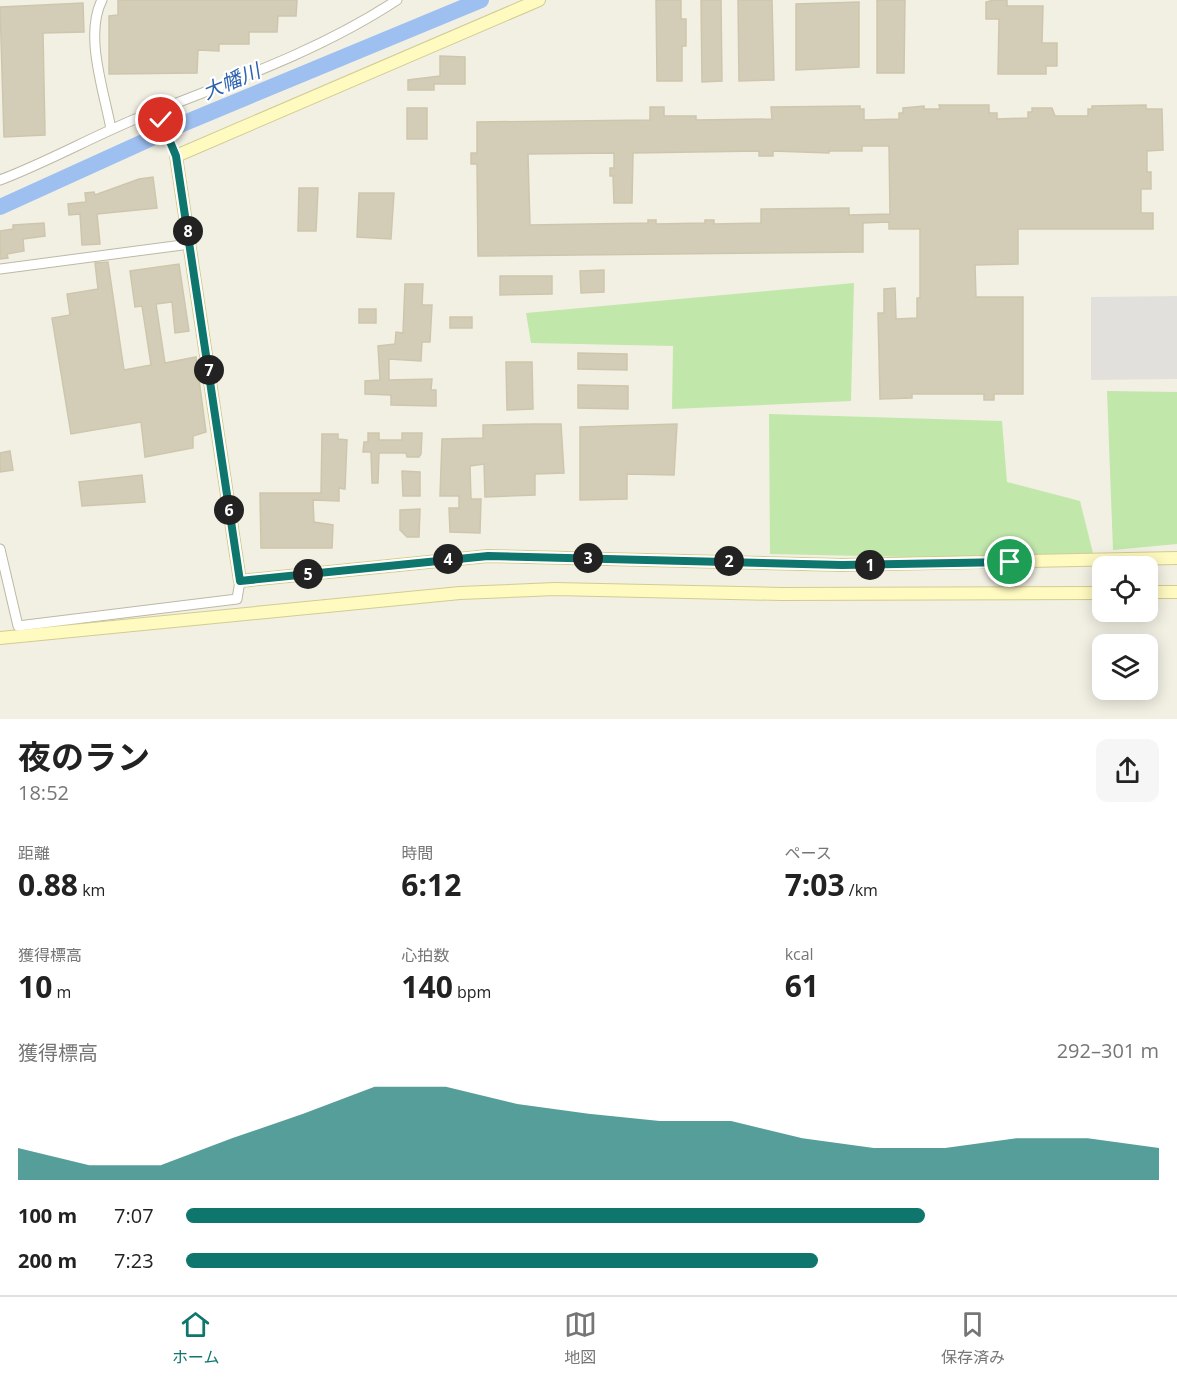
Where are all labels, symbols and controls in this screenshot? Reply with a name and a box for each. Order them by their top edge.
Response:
water label: 大幡川 [198,56,266,105]
pin [135,94,186,145]
icon: check [144,103,177,136]
pin: 8 [173,216,203,246]
text: 8 [183,220,193,242]
pin: 7 [194,355,224,385]
text: 7 [204,359,214,381]
pin: 6 [214,495,244,525]
text: 6 [224,499,234,521]
pin [984,536,1035,587]
pin: 3 [573,543,603,573]
pin: 4 [433,544,463,574]
icon: arrive [993,545,1026,578]
pin: 2 [714,546,744,576]
text: 3 [583,547,593,569]
text: 4 [443,548,453,570]
text: 2 [724,550,734,572]
pin: 1 [855,550,885,580]
text: 1 [865,554,875,576]
map controls [1092,556,1158,700]
button: locate [1092,556,1158,622]
pin: 5 [293,559,323,589]
text: 5 [303,563,313,585]
button: layers [1092,634,1158,700]
text: 夜のラン [18,734,150,779]
button: share [1096,739,1159,802]
text: 18:52 [18,779,69,806]
text: 距離 [18,842,50,864]
text: 時間 [401,842,433,864]
text: ペース [785,842,832,864]
text: 0.88 [18,864,78,905]
text: 6:12 [401,864,461,905]
text: 7:03 [785,864,845,905]
text: km [78,879,105,901]
text: /km [845,879,878,901]
text: kcal [785,943,814,965]
text: 獲得標高 [18,944,82,966]
text: 心拍数 [401,944,449,966]
text: 61 [785,965,819,1006]
text: 10 [18,966,52,1007]
text: 140 [401,966,453,1007]
text: m [52,981,71,1003]
text: bpm [453,981,491,1003]
text: 292–301 m [1057,1037,1159,1064]
text: 獲得標高 [18,1039,98,1066]
text: 100 m [18,1202,77,1229]
text: 7:07 [114,1202,154,1229]
text: 200 m [18,1247,77,1274]
text: 7:23 [114,1247,154,1274]
tab: ホーム [172,1308,220,1368]
tab: 地図 [564,1308,597,1368]
tab: 保存済み [941,1308,1005,1368]

